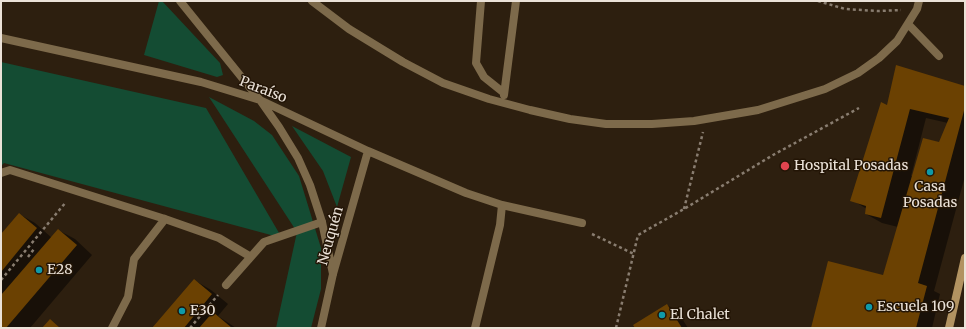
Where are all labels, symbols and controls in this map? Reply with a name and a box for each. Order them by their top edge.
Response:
street label: Paraíso [237,73,289,107]
place label: Hospital Posadas [794,158,908,174]
marker: Hospital Posadas [779,160,791,172]
marker: Casa Posadas [925,167,935,177]
place label: Casa Posadas [903,179,957,212]
street label: Neuquén [315,205,347,267]
place label: E28 [47,262,73,278]
marker: E28 [34,265,44,275]
place label: Escuela 109 [877,299,954,315]
marker: Escuela 109 [864,302,874,312]
place label: E30 [190,303,216,319]
marker: E30 [177,306,187,316]
place label: El Chalet [670,307,730,323]
marker: El Chalet [657,310,667,320]

